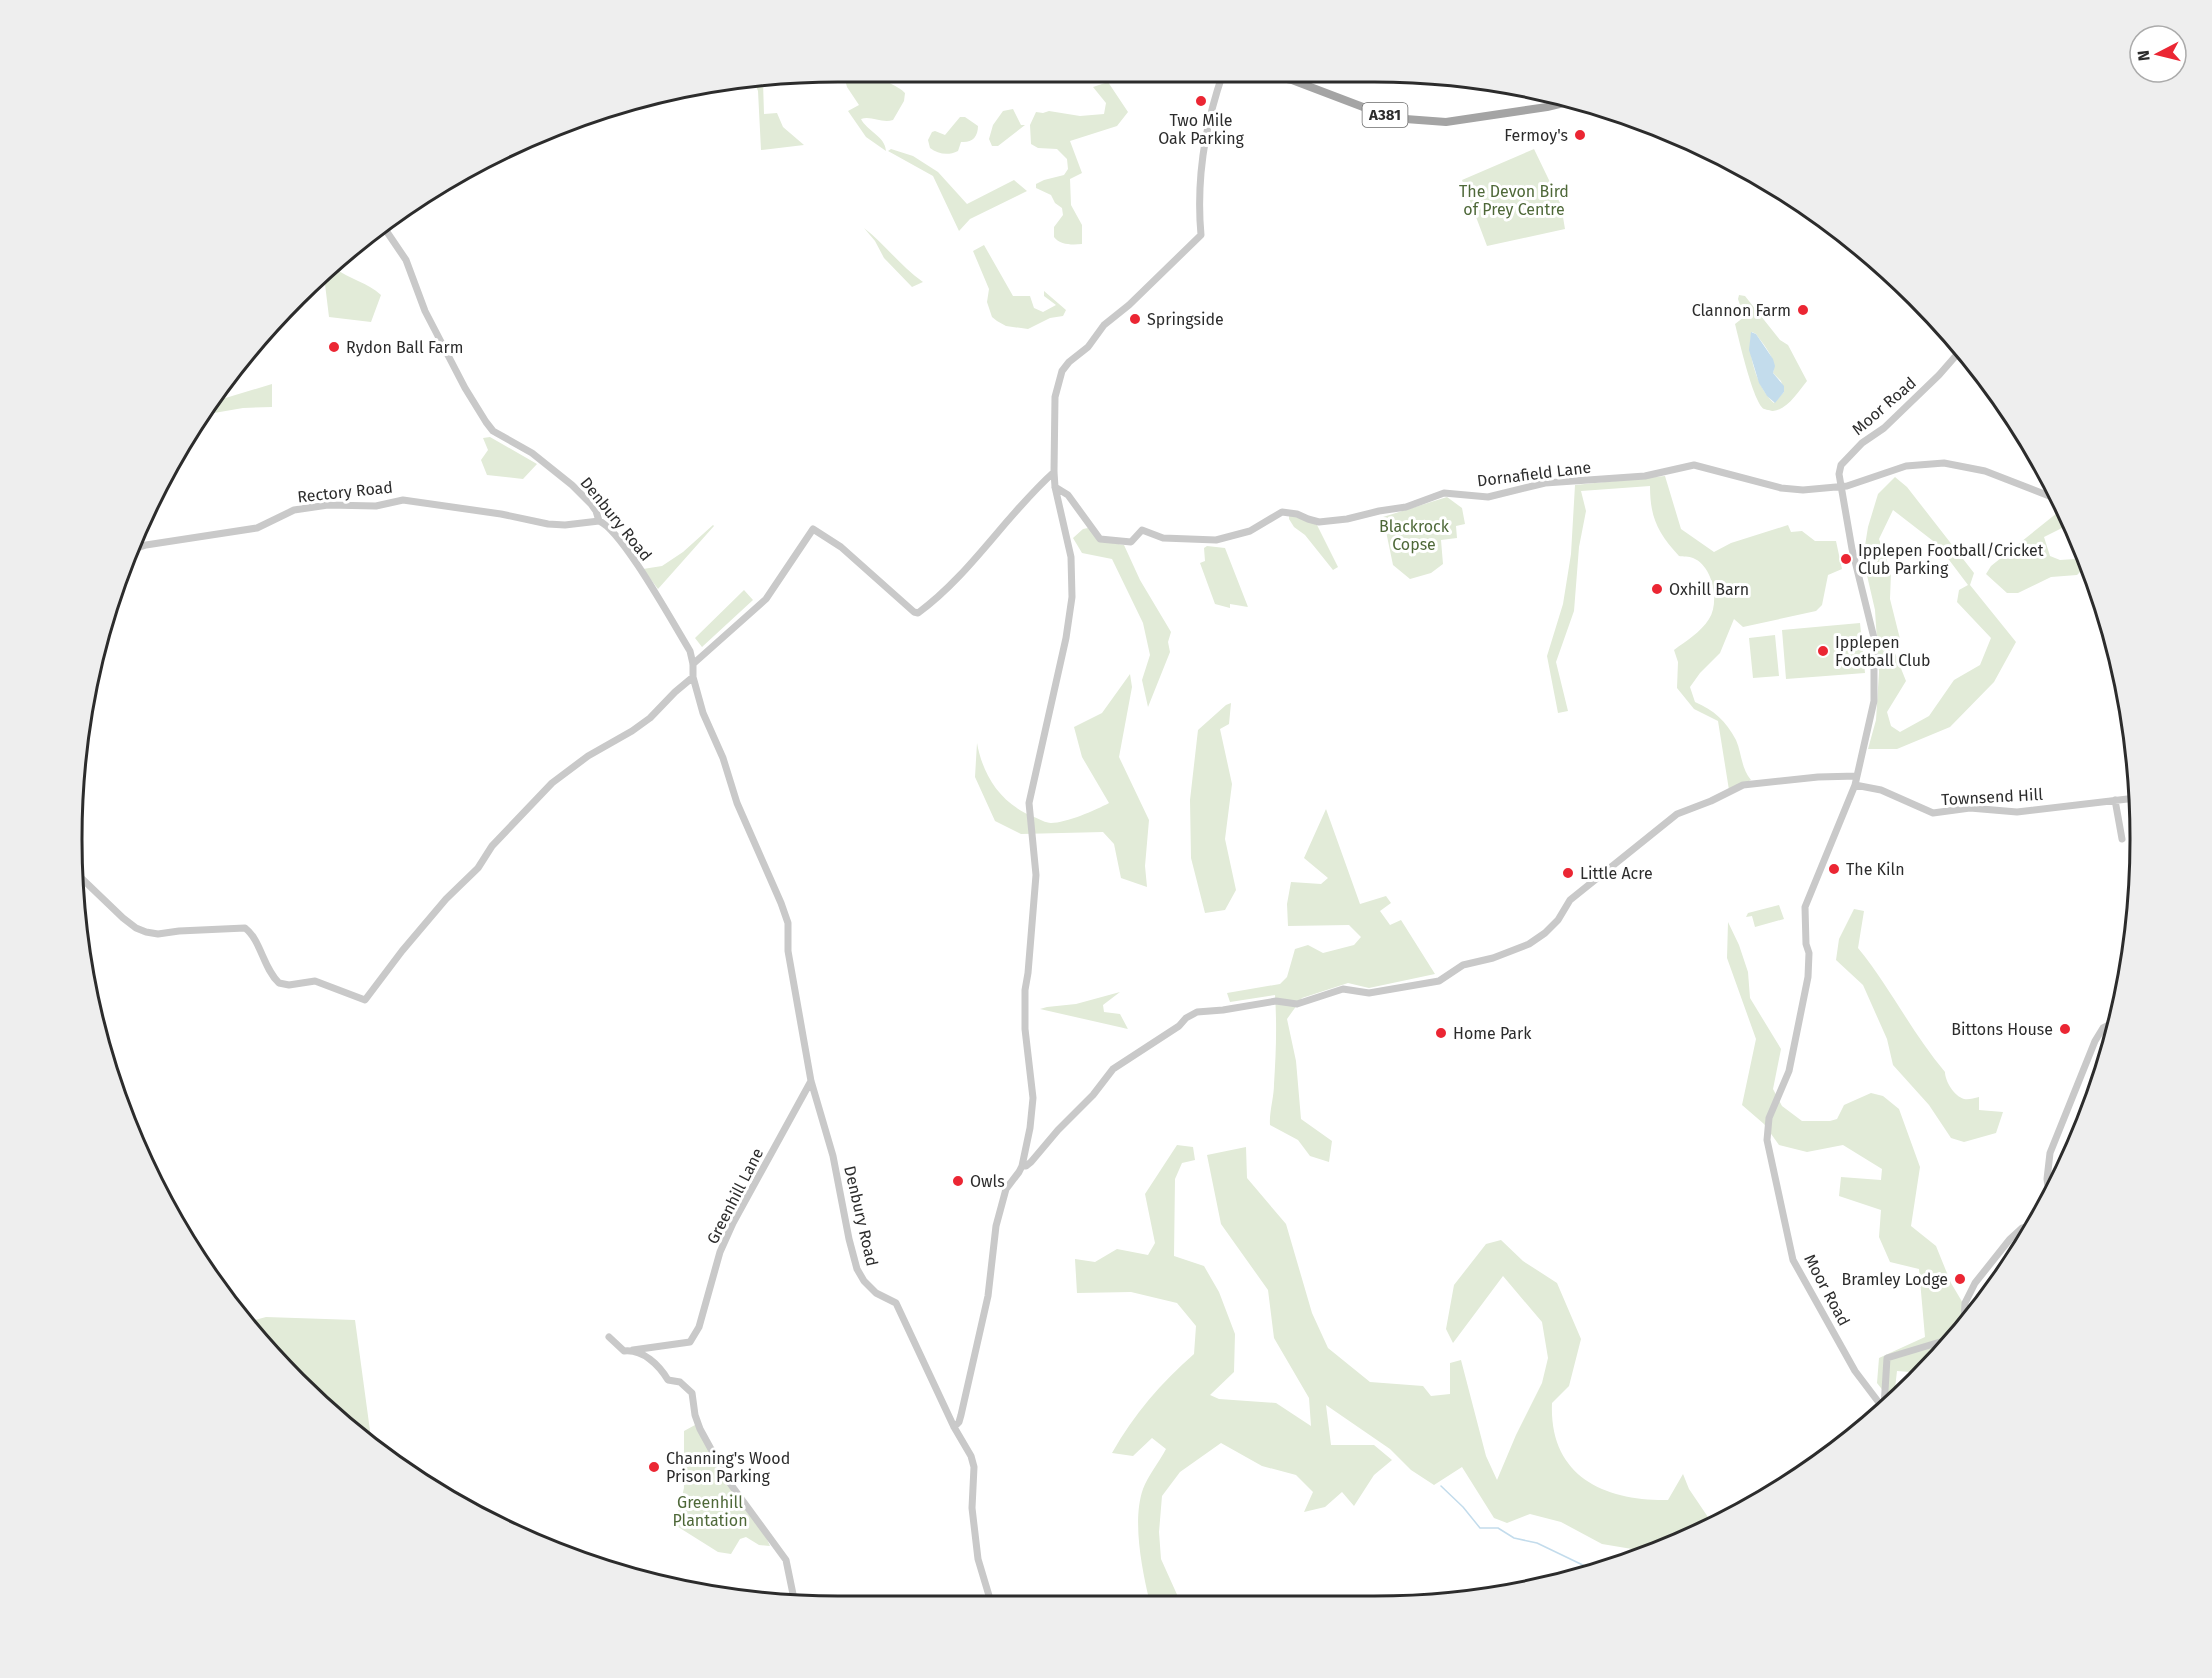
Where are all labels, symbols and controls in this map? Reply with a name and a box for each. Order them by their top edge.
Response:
north arrow [2128,24,2188,84]
text: N [2134,49,2154,62]
marker: Two Mile Oak Parking [1194,94,1208,108]
road number: A381 [1362,103,1408,127]
place label: Two Mile Oak Parking [1158,111,1245,148]
place label: Fermoy's [1504,126,1568,145]
marker: Fermoy's [1573,128,1587,142]
park label: The Devon Bird of Prey Centre [1459,182,1569,219]
place label: Clannon Farm [1692,301,1791,320]
marker: Clannon Farm [1796,303,1810,317]
place label: Springside [1147,310,1224,329]
marker: Springside [1128,312,1142,326]
place label: Rydon Ball Farm [346,338,463,357]
marker: Rydon Ball Farm [327,340,341,354]
street label: Moor Road [1848,373,1920,439]
street label: Dornafield Lane [1476,458,1592,490]
street label: Denbury Road [576,473,656,565]
street label: Rectory Road [296,478,394,506]
park label: Blackrock Copse [1379,517,1450,554]
place label: Ipplepen Football/Cricket Club Parking [1858,541,2044,578]
marker: Ipplepen Football/Cricket Club Parking [1839,552,1853,566]
place label: Oxhill Barn [1669,580,1749,599]
marker: Oxhill Barn [1650,582,1664,596]
place label: Ipplepen Football Club [1835,633,1931,670]
marker: Ipplepen Football Club [1816,644,1830,658]
street label: Townsend Hill [1941,785,2044,809]
place label: The Kiln [1846,860,1905,879]
marker: The Kiln [1827,862,1841,876]
place label: Little Acre [1580,864,1653,883]
marker: Little Acre [1561,866,1575,880]
place label: Bittons House [1951,1020,2053,1039]
marker: Bittons House [2058,1022,2072,1036]
place label: Home Park [1453,1024,1532,1043]
marker: Home Park [1434,1026,1448,1040]
street label: Greenhill Lane [703,1145,767,1247]
street label: Denbury Road [840,1164,882,1268]
place label: Owls [970,1172,1005,1191]
marker: Owls [951,1174,965,1188]
street label: Moor Road [1800,1251,1854,1329]
place label: Bramley Lodge [1842,1270,1948,1289]
marker: Bramley Lodge [1953,1272,1967,1286]
place label: Channing's Wood Prison Parking [666,1449,790,1486]
marker: Channing's Wood Prison Parking [647,1460,661,1474]
park label: Greenhill Plantation [672,1493,748,1530]

